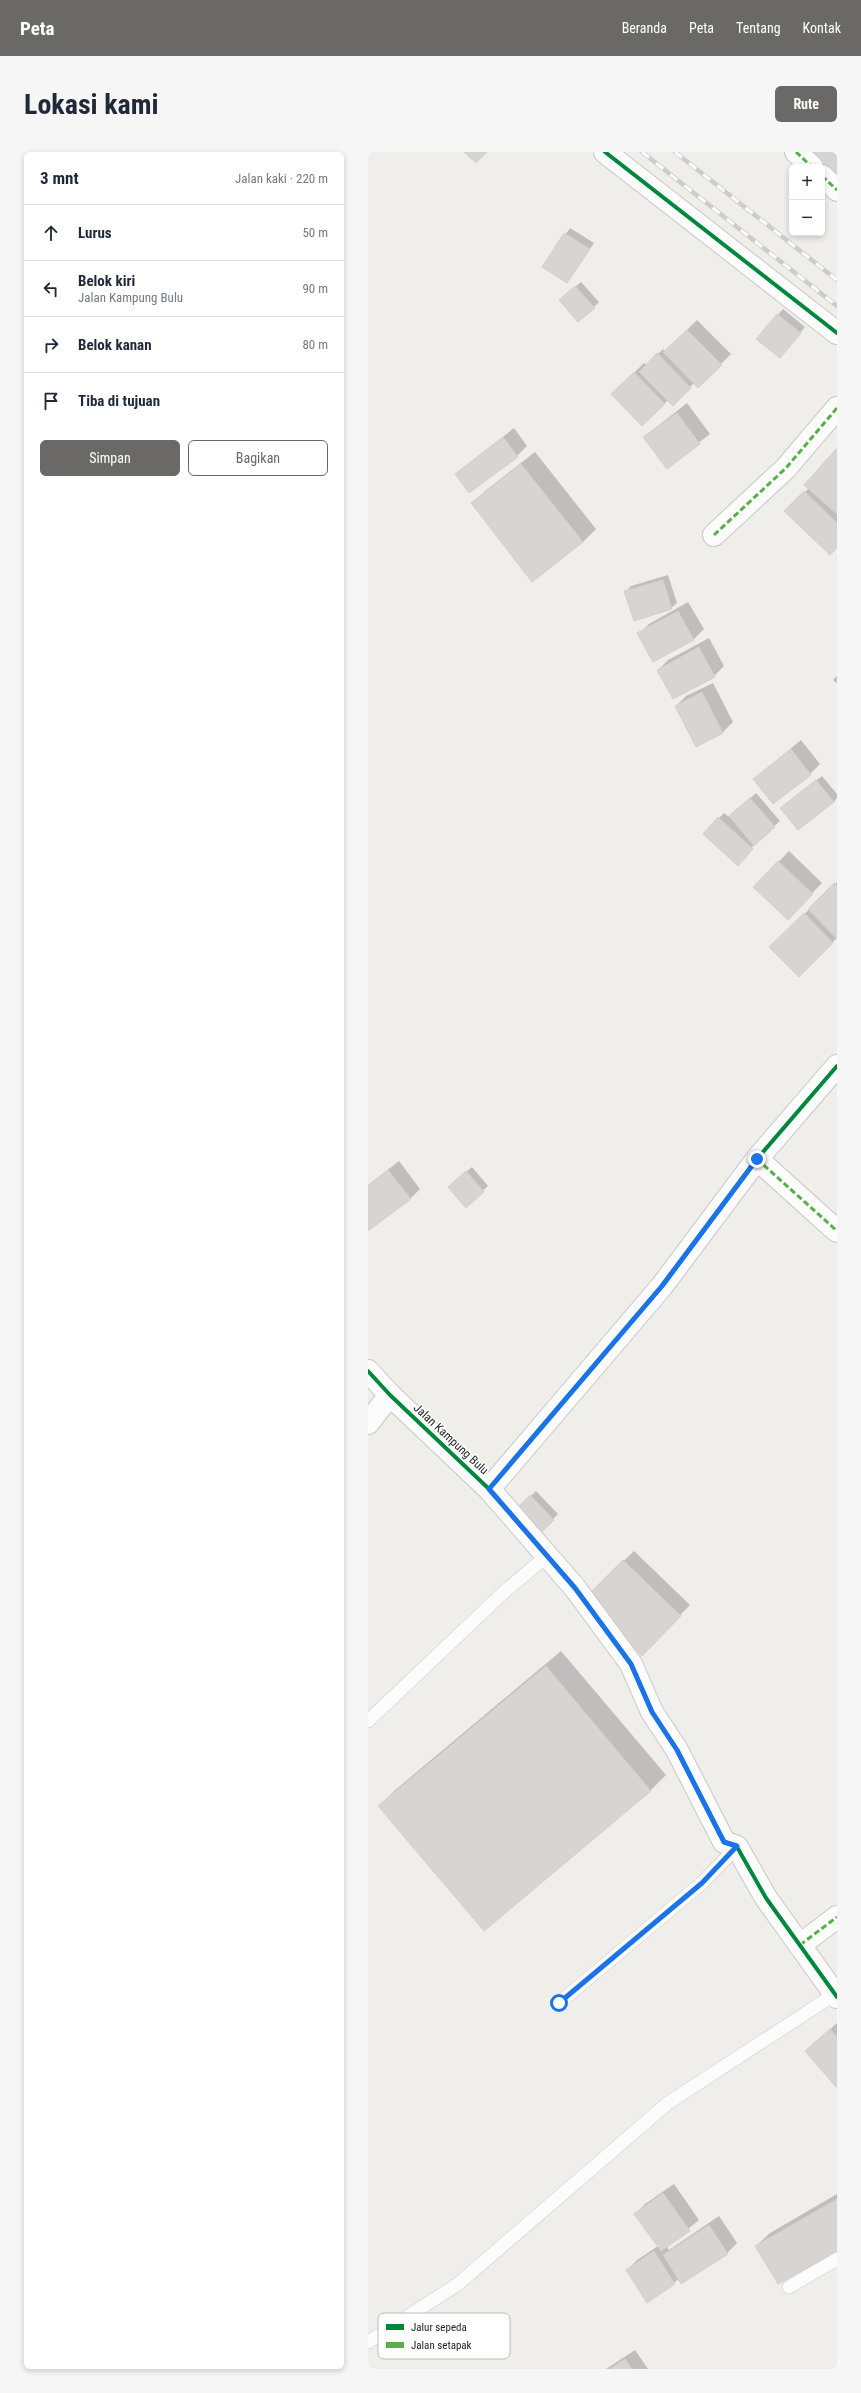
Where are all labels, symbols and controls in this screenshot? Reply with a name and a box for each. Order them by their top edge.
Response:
text: Peta [20,17,55,40]
text: Beranda [622,20,667,36]
text: Peta [689,20,714,36]
text: Tentang [736,20,781,36]
text: Kontak [803,20,841,36]
button: Rute [775,86,837,122]
text: Lokasi kami [24,88,159,121]
map controls [789,164,825,236]
button: + [789,164,825,200]
text: 3 mnt [40,168,79,188]
text: Jalan kaki · 220 m [235,171,328,186]
button: − [789,200,825,236]
icon: ahead [40,222,62,244]
text: Lurus [78,224,112,242]
text: 50 m [302,225,328,240]
text: Belok kiri [78,272,135,290]
icon: left [40,278,62,300]
text: 90 m [302,281,328,296]
text: Jalan Kampung Bulu [78,290,183,305]
icon: right [40,334,62,356]
text: Belok kanan [78,336,152,354]
text: 80 m [302,337,328,352]
icon: arrive [40,390,62,412]
text: Tiba di tujuan [78,392,160,410]
button: Simpan [40,440,180,476]
button: Bagikan [188,440,328,476]
route end [748,1150,766,1168]
street label: Jalan Kampung Bulu [411,1401,491,1477]
route start [550,1994,568,2012]
legend [378,2313,510,2359]
text: Jalur sepeda [411,2321,467,2334]
text: Jalan setapak [411,2339,472,2352]

